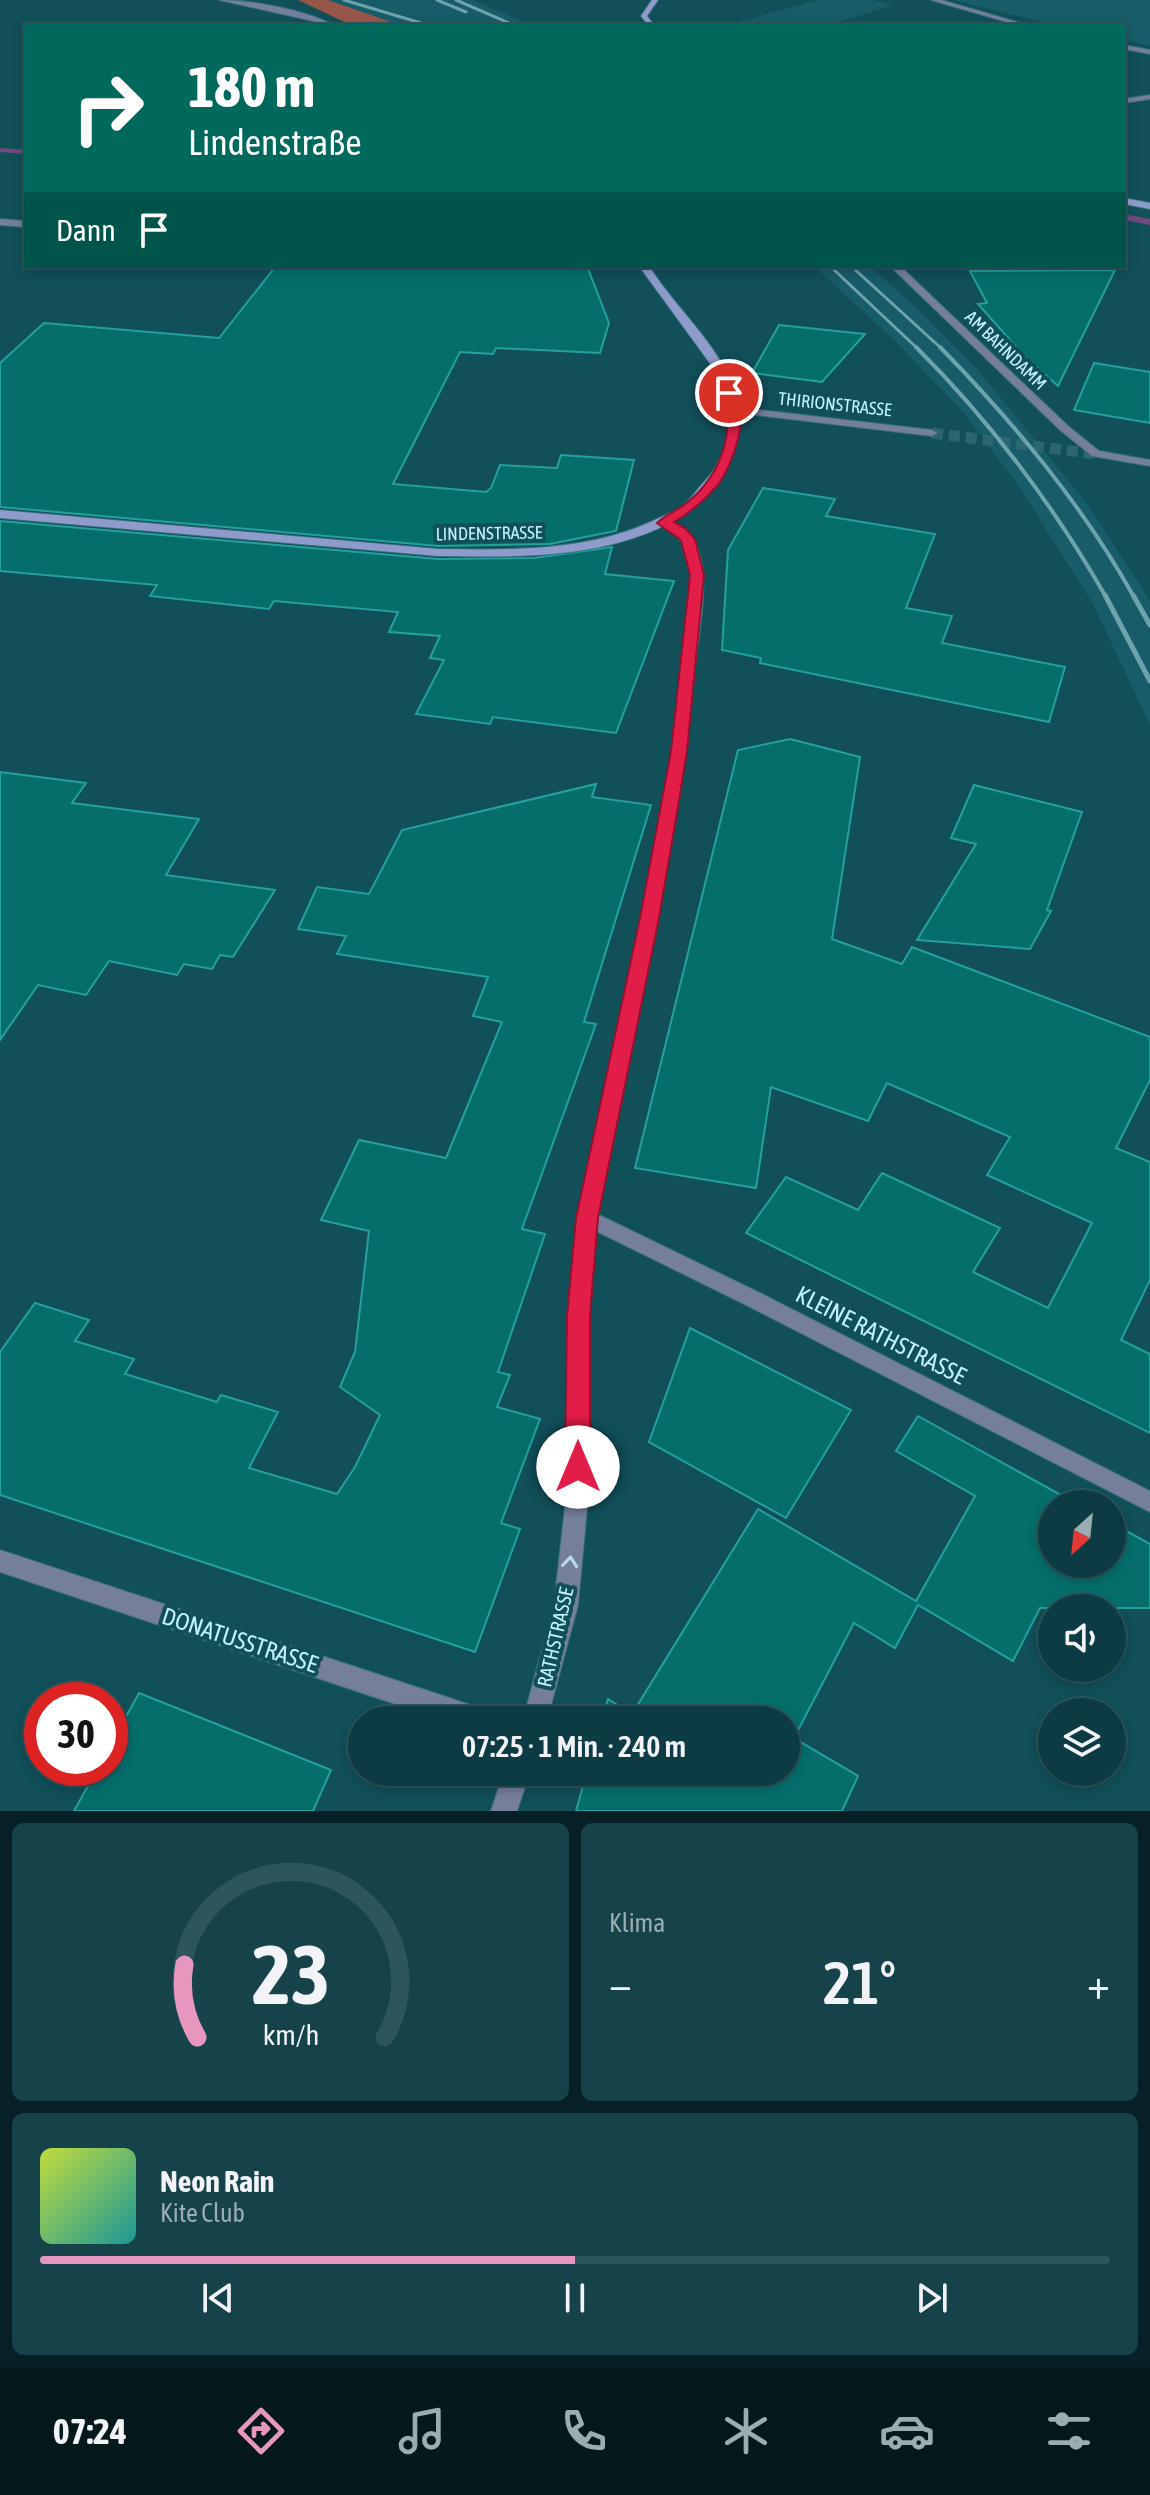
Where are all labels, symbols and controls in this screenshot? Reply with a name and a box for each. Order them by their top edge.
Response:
text: 180 m [188,55,315,119]
icon: right [56,56,160,160]
text: Lindenstraße [188,121,362,163]
icon: arrive [132,208,176,252]
text: Dann [56,213,116,247]
street label: AM BAHNDAMM [961,306,1051,394]
pin [695,359,763,427]
icon: arrive [707,371,751,415]
street label: THIRIONSTRASSE [777,388,893,420]
street label: LINDENSTRASSE [436,522,543,544]
street label: KLEINE RATHSTRASSE [792,1280,970,1390]
position arrow [536,1425,620,1509]
north arrow [1038,1490,1126,1578]
map controls [1038,1490,1126,1786]
one-way arrow [562,1555,579,1568]
street label: RATHSTRASSE [532,1584,578,1689]
button: sound [1038,1594,1126,1682]
street label: DONATUSSTRASSE [159,1602,321,1678]
speed limit sign: 30 [24,1682,128,1786]
button: layers [1038,1698,1126,1786]
text: 07:25 · 1 Min. · 240 m [462,1729,686,1763]
text: Klima [609,1908,665,1938]
text: 23 [251,1926,330,2022]
text: 21° [823,1948,896,2017]
text: − [609,1958,632,2008]
text: + [1087,1958,1110,2008]
text: km/h [262,2018,319,2051]
text: Neon Rain [160,2164,274,2198]
text: Kite Club [160,2198,245,2228]
icon: previous [196,2276,240,2320]
icon: pause [553,2276,597,2320]
icon: next [910,2276,954,2320]
icon: directions [233,2403,289,2459]
icon: music [394,2403,450,2459]
icon: phone [556,2403,612,2459]
icon: climate [718,2403,774,2459]
icon: car [879,2403,935,2459]
icon: filters [1041,2403,1097,2459]
text: 07:24 [53,2410,127,2452]

